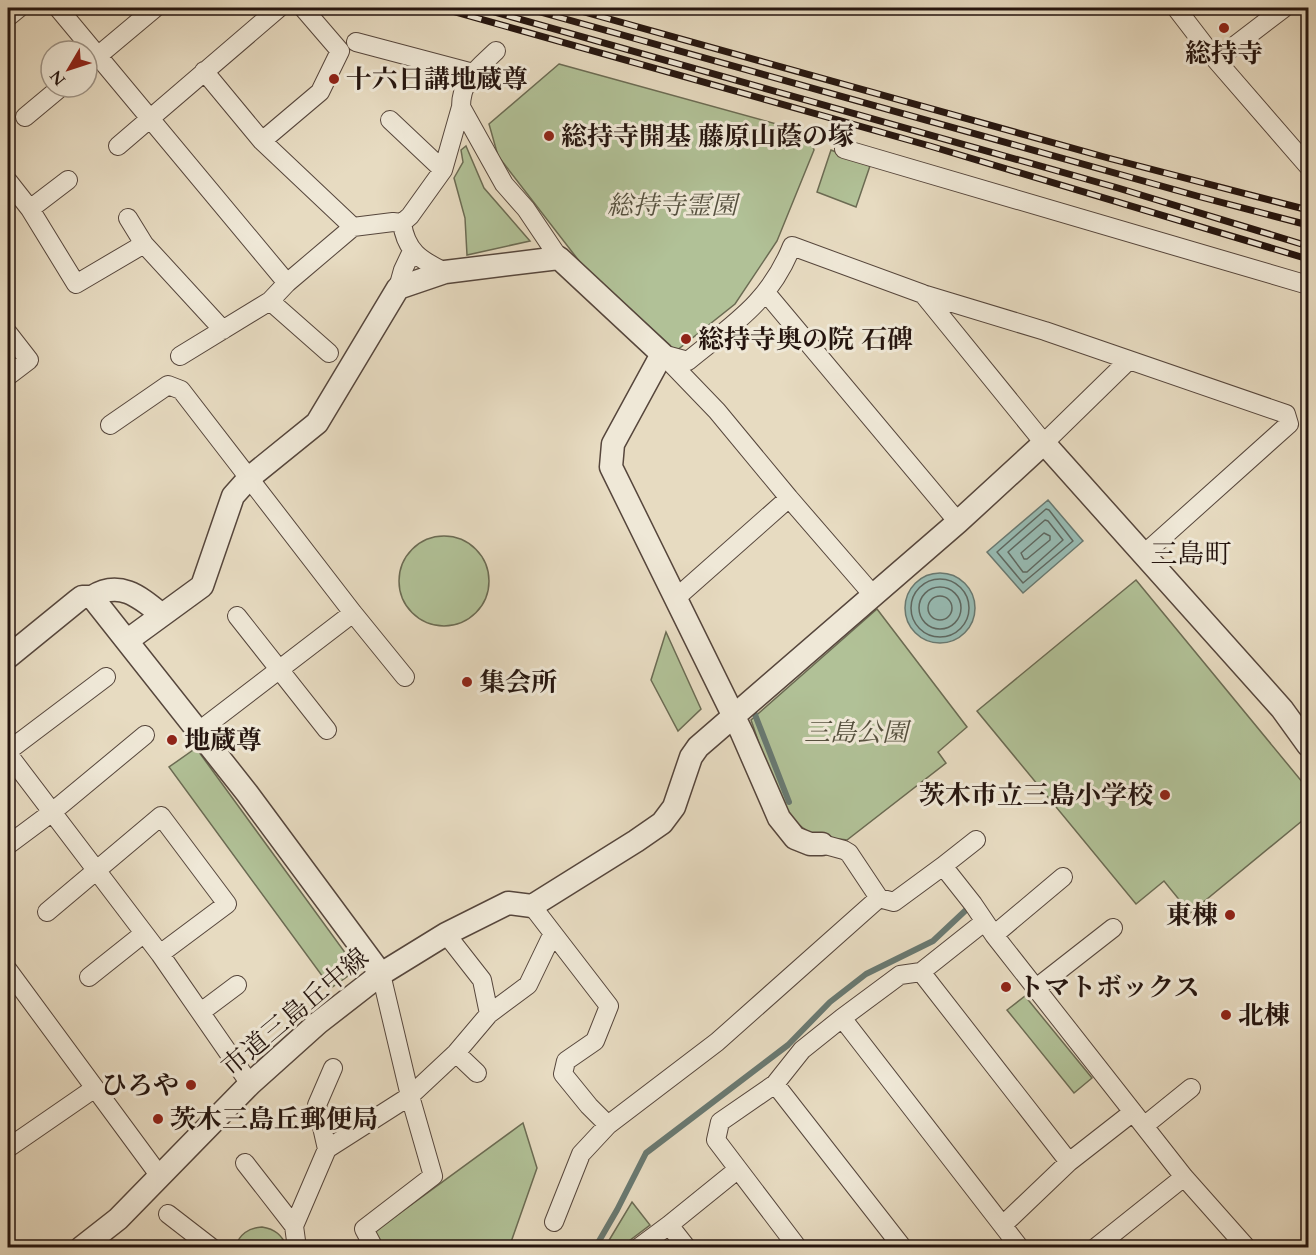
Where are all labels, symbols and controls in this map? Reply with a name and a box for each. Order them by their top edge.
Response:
marker: 総持寺 [1217,21,1231,35]
place label: 総持寺 [1185,36,1263,71]
north arrow [39,39,99,99]
place label: 十六日講地蔵尊 [346,62,528,97]
text: N [45,65,71,90]
marker: 十六日講地蔵尊 [327,72,341,86]
place label: 総持寺開基 藤原山蔭の塚 [561,119,854,154]
marker: 総持寺開基 藤原山蔭の塚 [542,129,556,143]
park label: 総持寺霊園 [607,188,741,223]
place label: 総持寺奥の院 石碑 [698,322,913,357]
marker: 総持寺奥の院 石碑 [679,332,693,346]
district label: 三島町 [1151,536,1232,573]
place label: 集会所 [479,665,557,700]
marker: 集会所 [460,675,474,689]
park label: 三島公園 [804,715,912,750]
place label: 地蔵尊 [184,723,262,758]
marker: 地蔵尊 [165,733,179,747]
place label: 茨木市立三島小学校 [919,778,1153,813]
marker: 茨木市立三島小学校 [1158,788,1172,802]
place label: 東棟 [1166,898,1218,933]
marker: 東棟 [1223,908,1237,922]
street label: 市道三島丘中線 [214,940,376,1084]
place label: トマトボックス [1018,970,1200,1005]
marker: トマトボックス [999,980,1013,994]
place label: 北棟 [1238,998,1290,1033]
marker: 北棟 [1219,1008,1233,1022]
place label: ひろや [101,1068,179,1103]
marker: ひろや [184,1078,198,1092]
place label: 茨木三島丘郵便局 [170,1102,378,1137]
marker: 茨木三島丘郵便局 [151,1112,165,1126]

